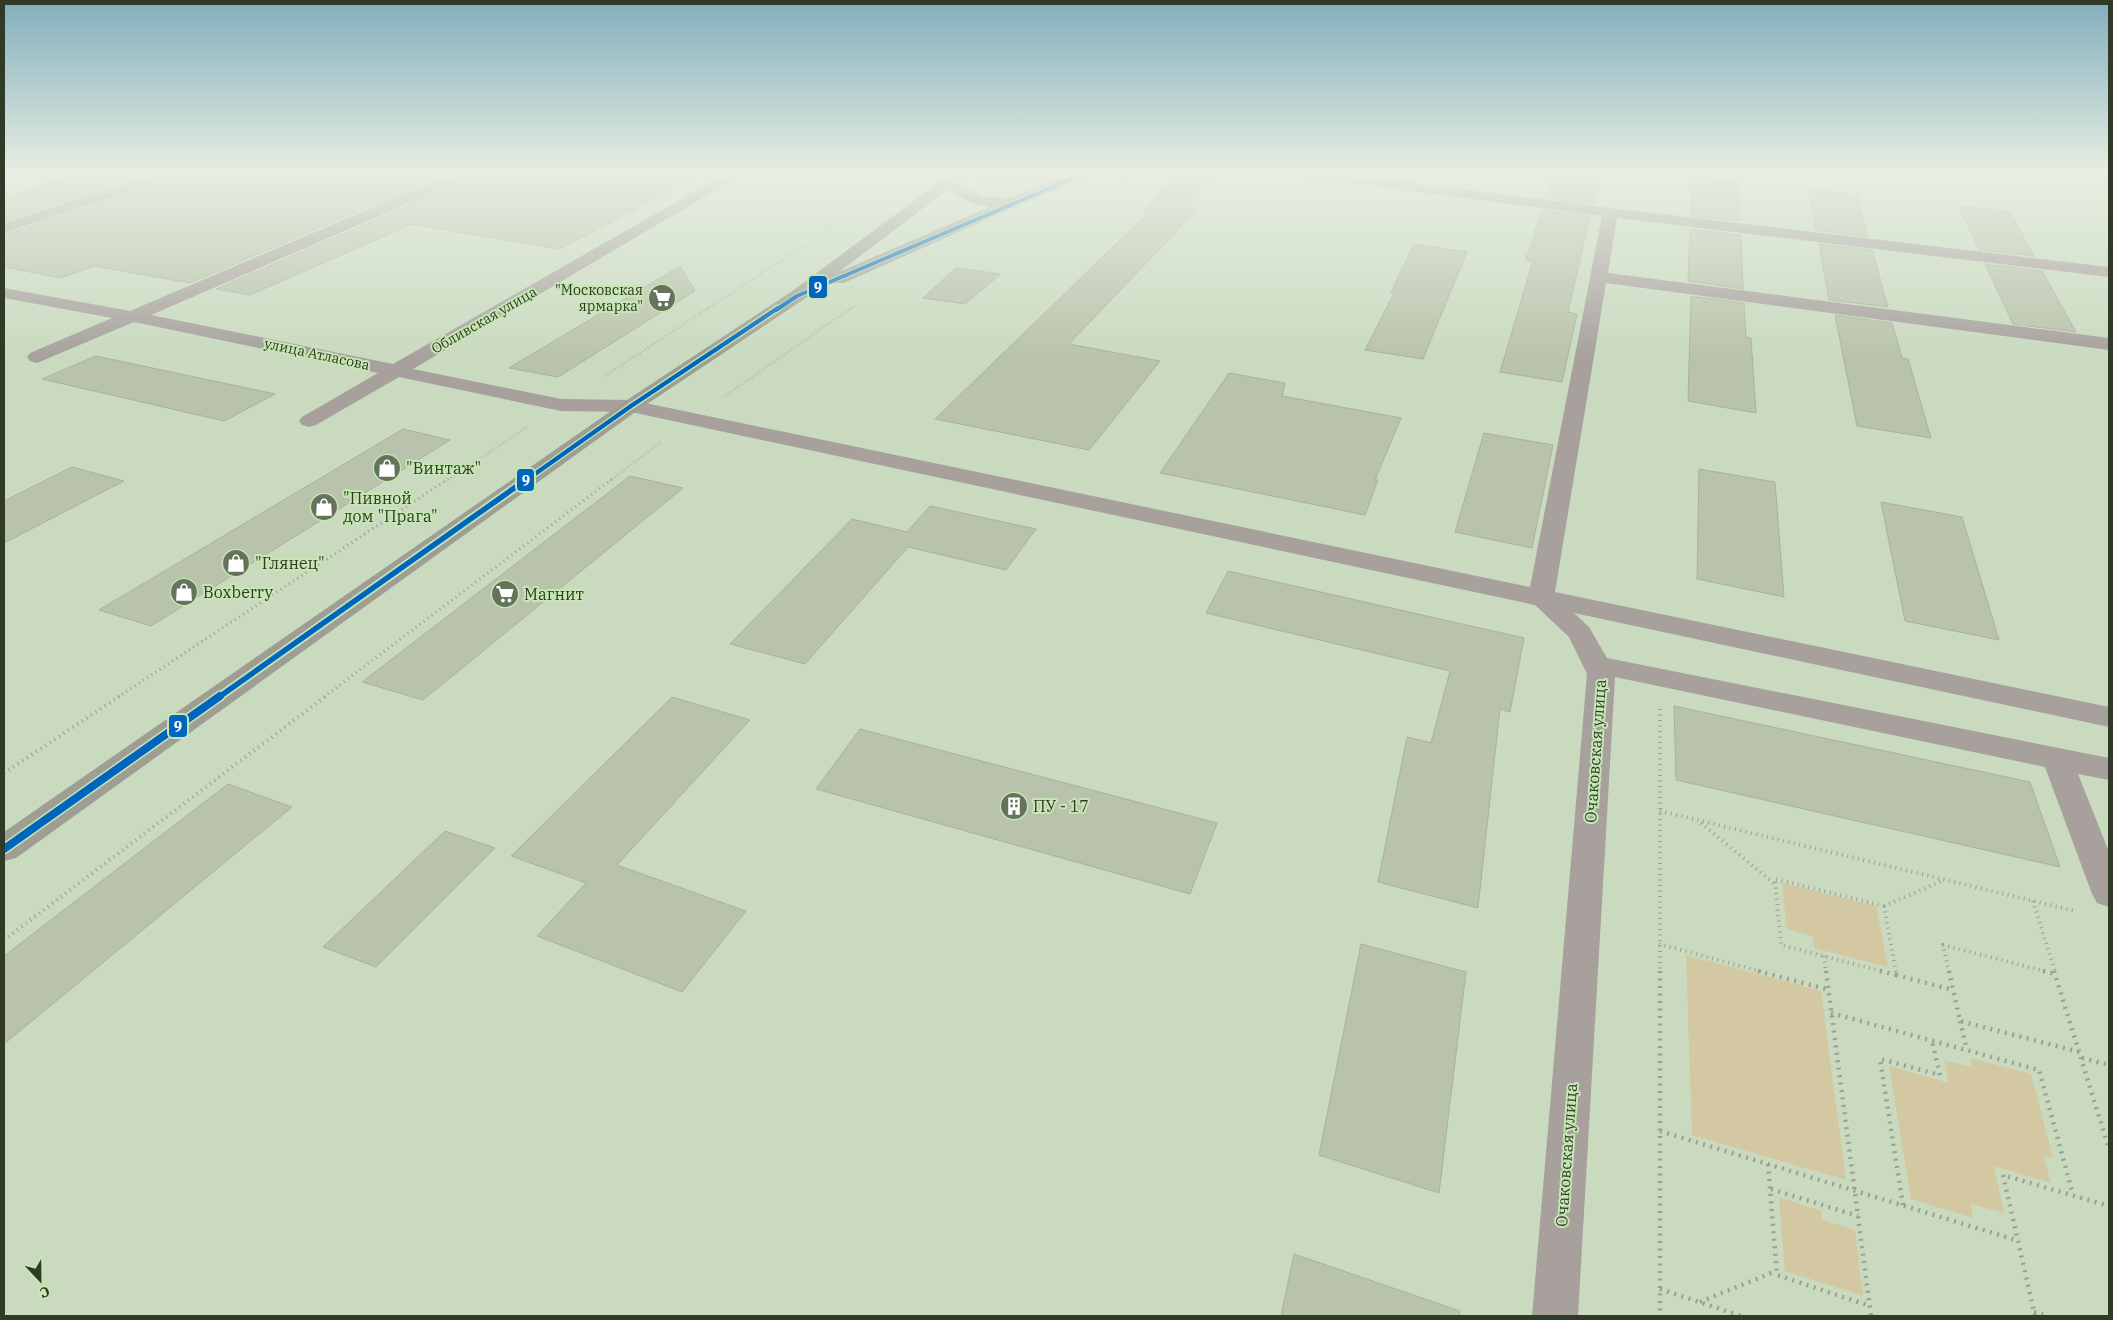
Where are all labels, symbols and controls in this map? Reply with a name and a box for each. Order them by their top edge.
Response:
line badge: 9 [808,275,828,299]
text: 9 [814,278,822,296]
place label: "Московская ярмарка" [555,281,643,315]
street label: Обливская улица [428,282,540,358]
supermarket icon: "Московская ярмарка" [647,283,677,313]
street label: улица Атласова [263,334,372,374]
shop icon: "Винтаж" [372,453,402,483]
place label: "Винтаж" [406,458,481,478]
line badge: 9 [516,468,535,492]
text: 9 [522,471,530,489]
place label: "Пивной дом "Прага" [343,488,438,526]
shop icon: "Пивной дом "Прага" [309,492,339,522]
shop icon: "Глянец" [221,548,251,578]
place label: "Глянец" [255,553,325,573]
shop icon: Boxberry [169,577,199,607]
supermarket icon: Магнит [490,579,520,609]
place label: Boxberry [203,582,273,602]
place label: Магнит [524,584,584,604]
street label: Очаковская улица [1580,678,1610,823]
line badge: 9 [168,714,188,738]
text: 9 [174,717,182,735]
building icon: ПУ - 17 [999,791,1029,821]
place label: ПУ - 17 [1033,796,1089,816]
street label: Очаковская улица [1551,1082,1581,1227]
north arrow [15,1255,65,1305]
text: С [37,1282,53,1302]

